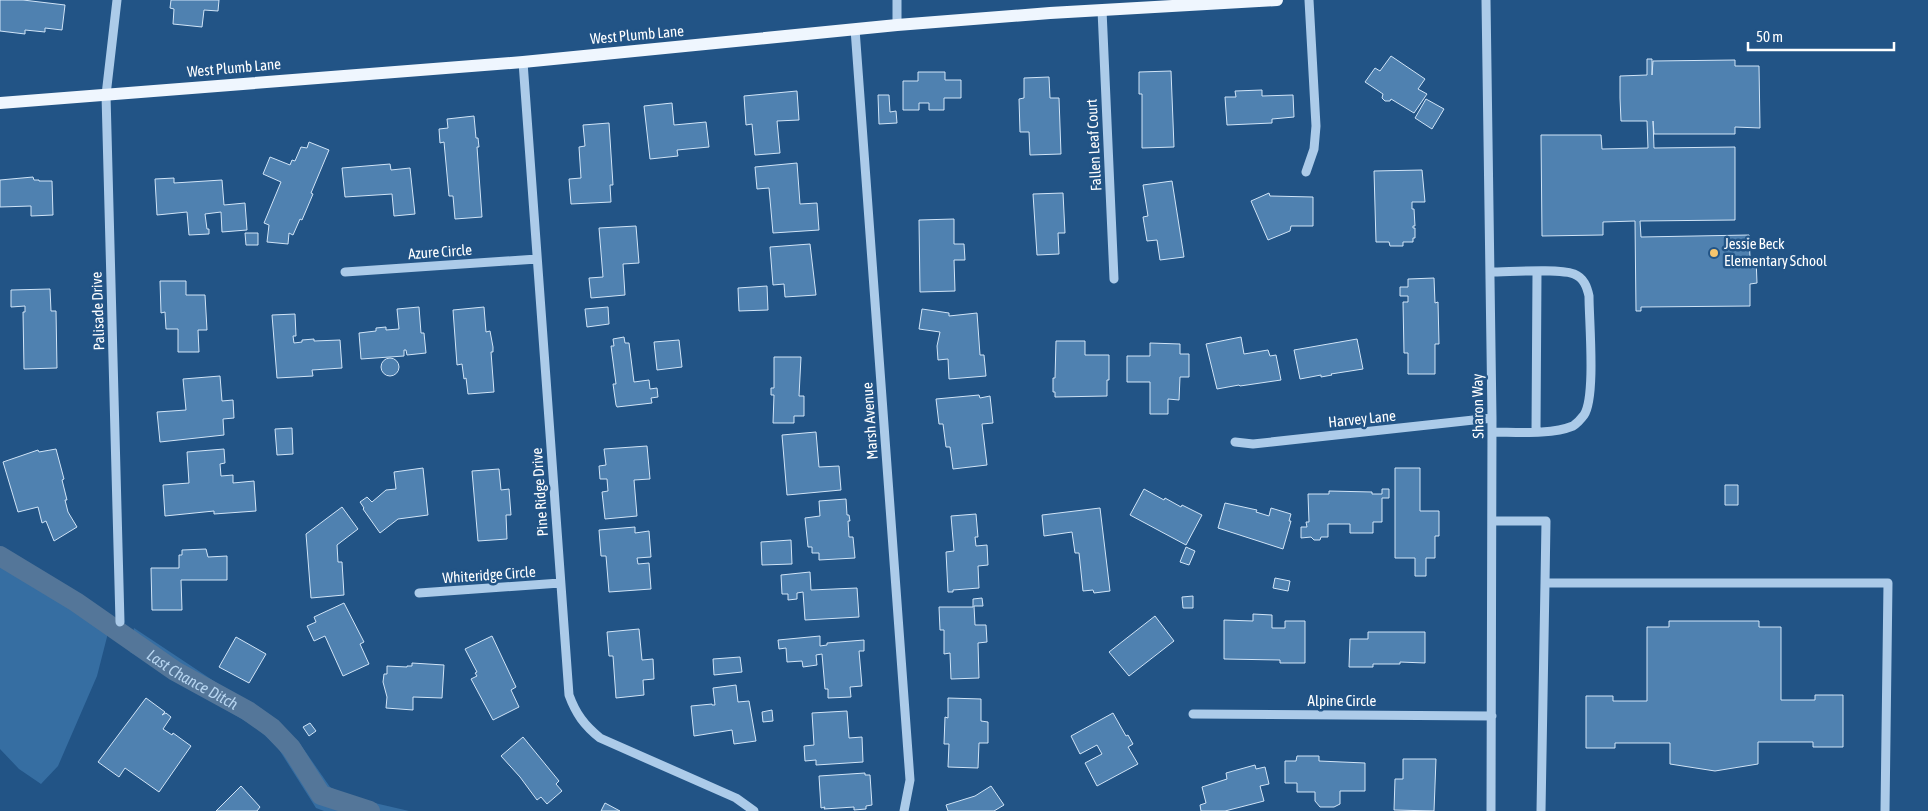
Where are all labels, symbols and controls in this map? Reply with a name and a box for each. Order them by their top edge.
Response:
scale bar [1748,20,1894,52]
street label: West Plumb Lane [589,22,685,47]
text: 50 m [1756,28,1783,45]
street label: West Plumb Lane [186,55,282,80]
street label: Fallen Leaf Court [1083,99,1104,191]
place label: Jessie Beck Elementary School [1724,235,1827,269]
street label: Azure Circle [407,241,473,262]
marker: Jessie Beck Elementary School [1708,247,1720,259]
street label: Palisade Drive [88,271,107,351]
street label: Sharon Way [1468,373,1487,439]
street label: Marsh Avenue [858,382,881,460]
street label: Harvey Lane [1327,406,1397,431]
street label: Pine Ridge Drive [528,447,551,537]
street label: Whiteridge Circle [442,563,536,586]
water label: Last Chance Ditch [144,645,242,713]
street label: Alpine Circle [1308,692,1377,709]

